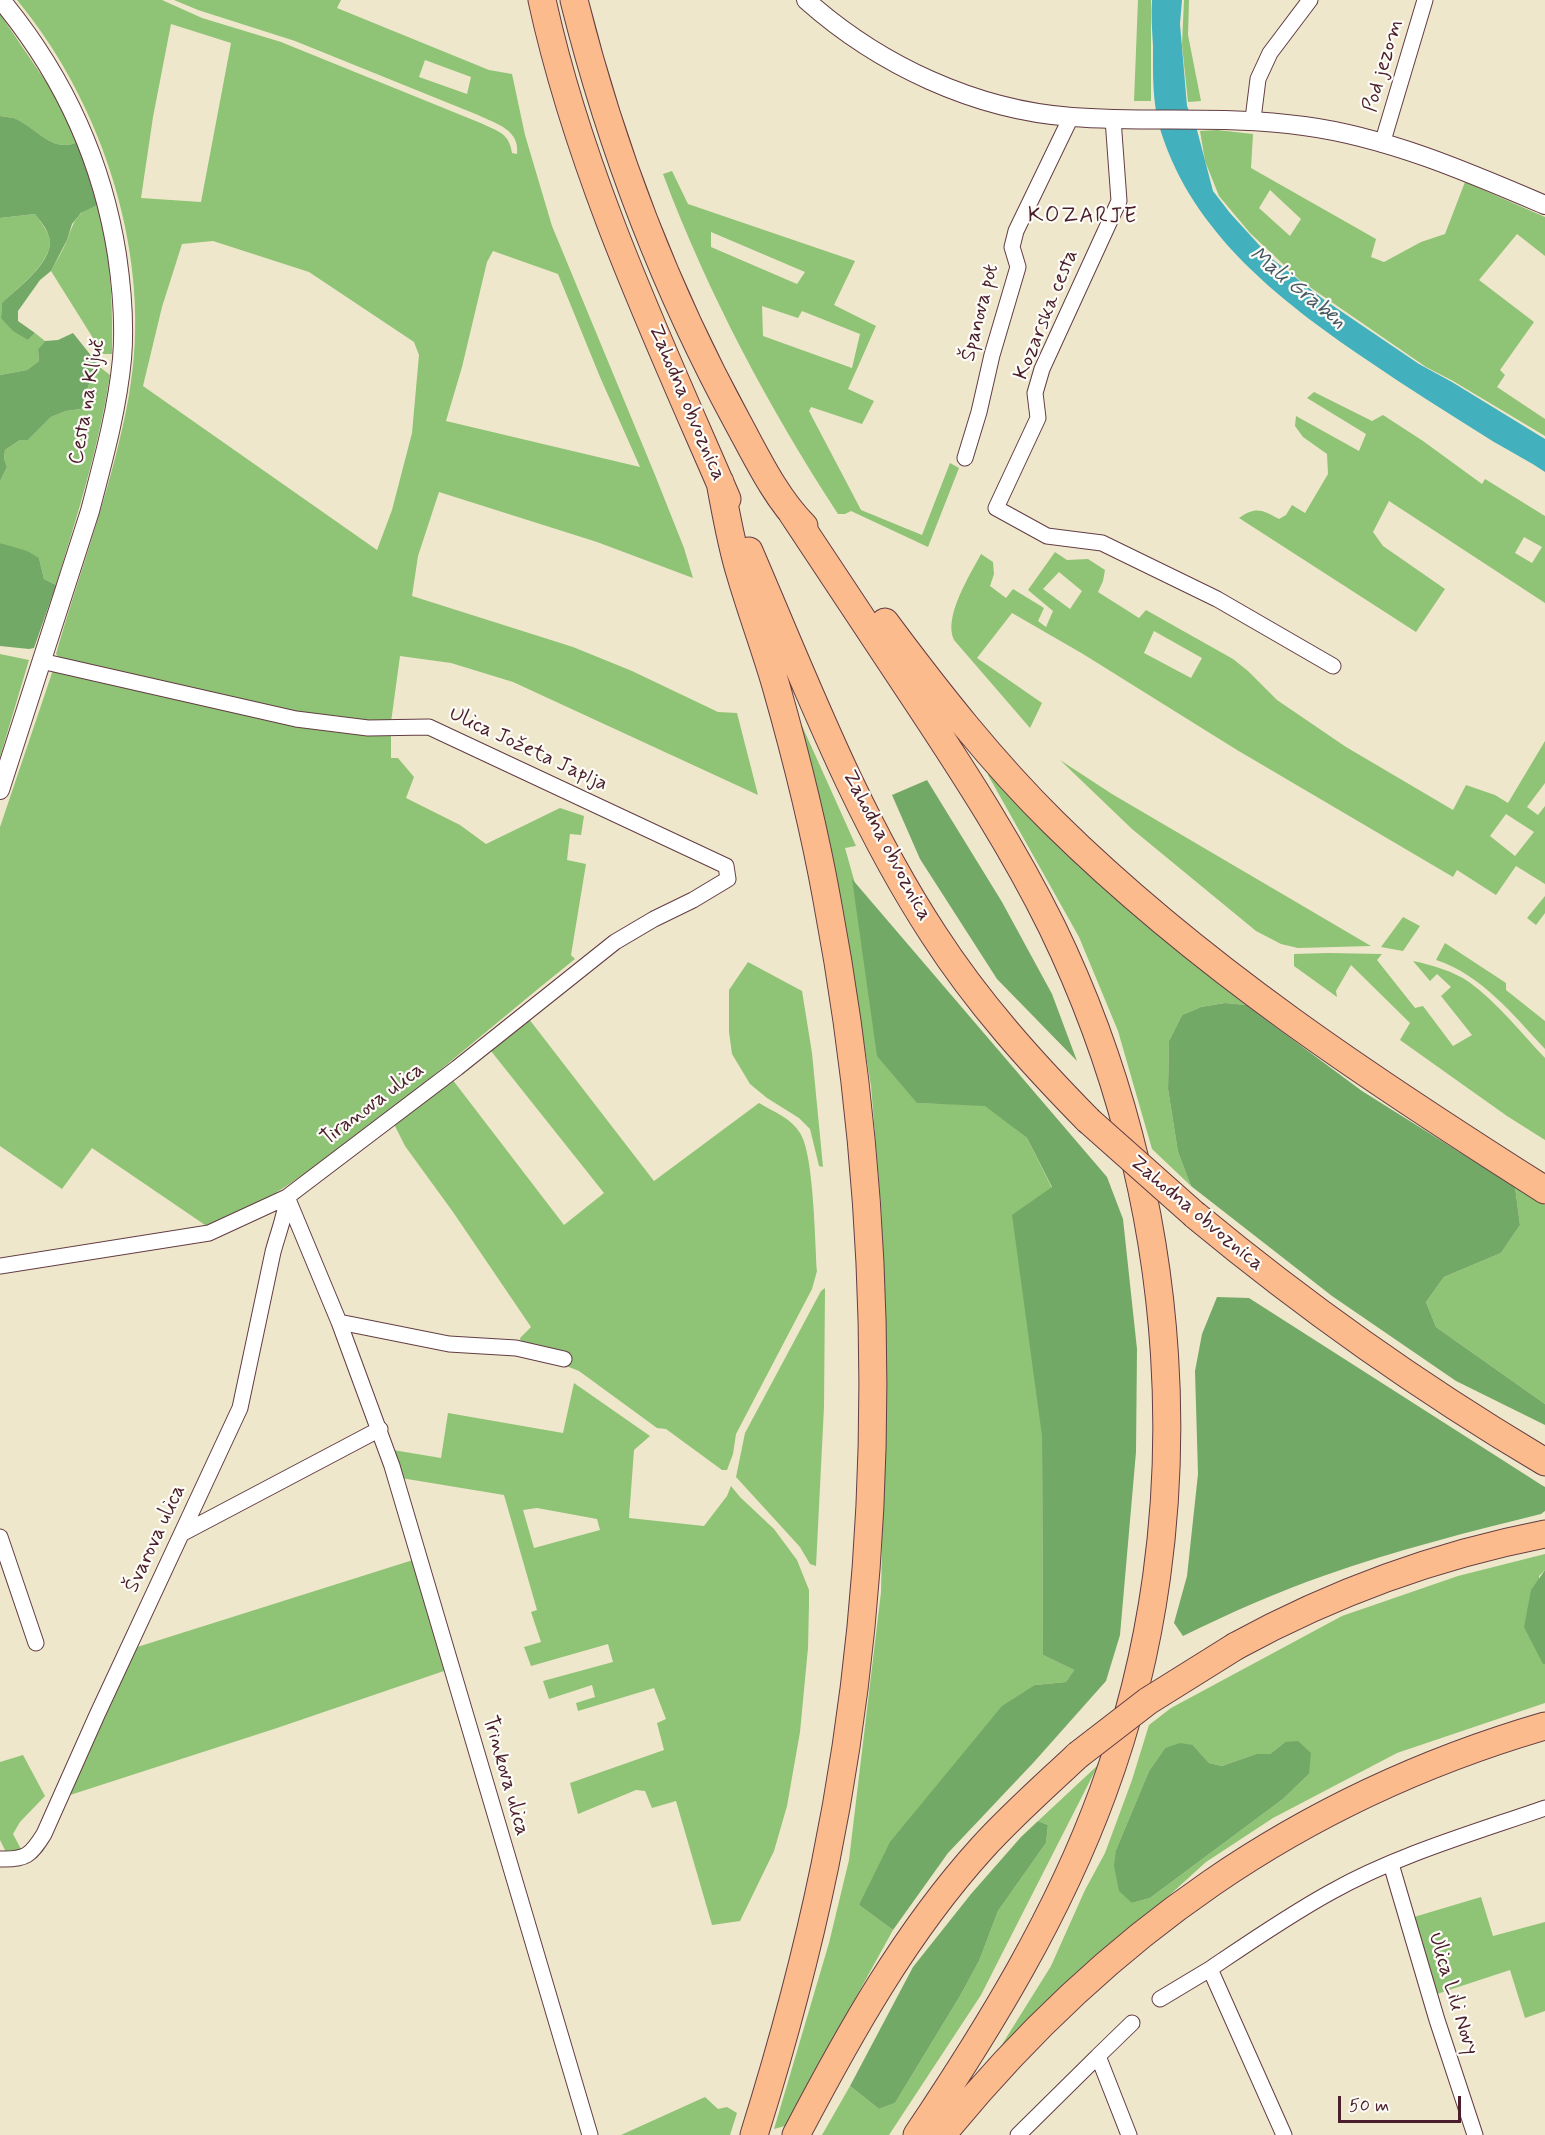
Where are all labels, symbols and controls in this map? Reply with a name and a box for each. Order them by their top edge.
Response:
street label: Pod jezom [1359,17,1409,115]
district label: KOZARJE [1028,204,1138,230]
water label: Mali Graben [1243,242,1351,336]
street label: Kozarska cesta [1009,246,1085,384]
street label: Španova pot [957,262,1005,364]
street label: Zahodna obvoznica [642,321,730,485]
street label: Cesta na Ključ [65,337,111,467]
street label: Ulica Jožeta Japlja [445,702,611,798]
street label: Zahodna obvoznica [836,766,936,926]
street label: Tiranova ulica [316,1058,430,1152]
street label: Zahodna obvoznica [1124,1151,1268,1277]
street label: Švarova ulica [120,1481,192,1597]
street label: Trinkova ulica [476,1713,534,1839]
street label: Ulica Lili Novy [1421,1930,1483,2058]
scale bar [1341,2084,1464,2122]
text: 50 m [1349,2094,1389,2118]

